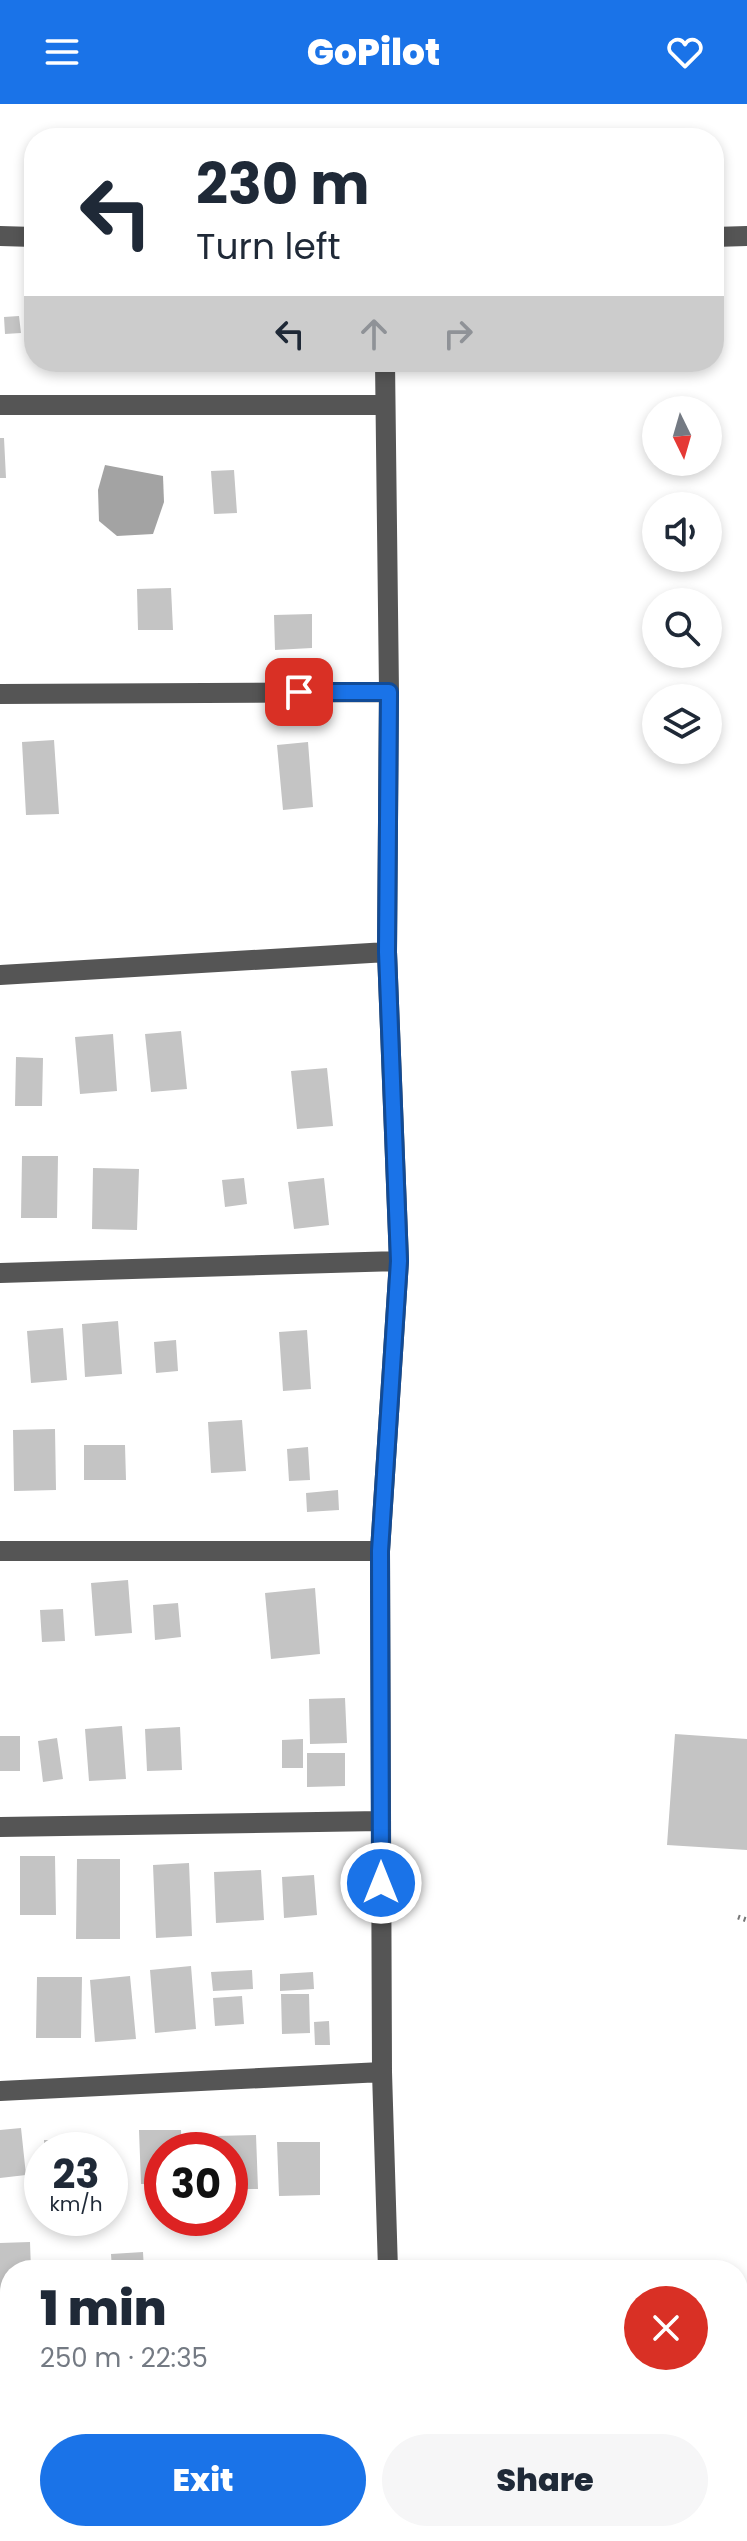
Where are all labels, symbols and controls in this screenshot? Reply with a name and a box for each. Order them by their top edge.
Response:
text: GoPilot [307,27,440,78]
icon: menu [40,30,84,74]
icon: heart [663,30,707,74]
text: 230 m [196,145,370,224]
icon: left [64,160,168,264]
text: Turn left [196,221,341,272]
icon: left [268,312,312,356]
icon: ahead [352,312,396,356]
icon: right [436,312,480,356]
north arrow [642,396,722,476]
map controls [642,396,722,764]
button: sound [642,492,722,572]
button: search [642,588,722,668]
pin [265,658,333,726]
icon: arrive [277,670,321,714]
button: layers [642,684,722,764]
position arrow [339,1841,423,1925]
speed limit sign: 30 [144,2132,248,2236]
text: 23 [52,2146,100,2202]
text: km/h [49,2190,103,2218]
text: 1 min [40,2275,167,2342]
button: close [624,2286,708,2370]
text: 250 m · 22:35 [40,2340,208,2376]
button: Exit [40,2434,366,2526]
button: Share [382,2434,708,2526]

